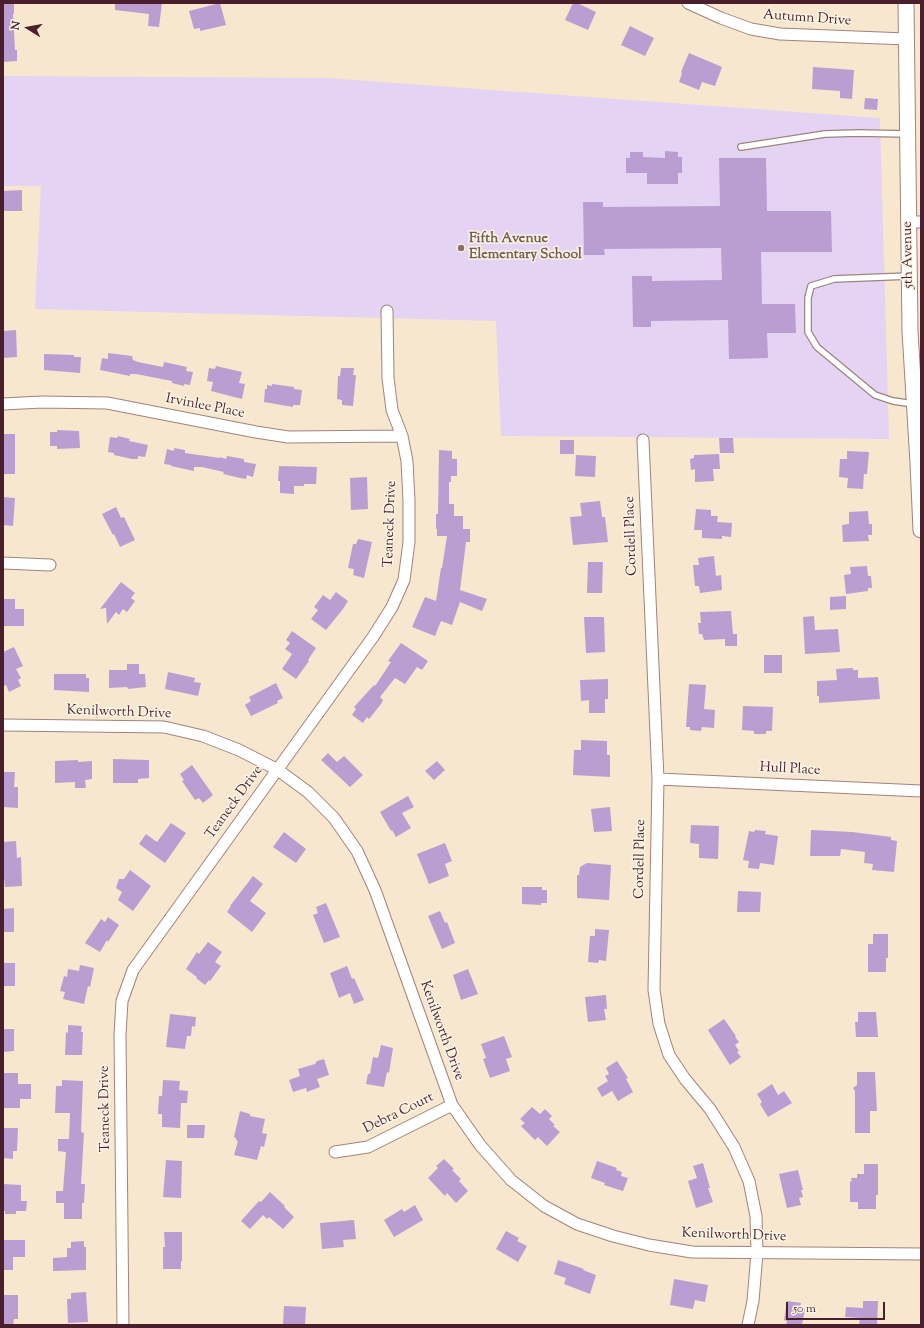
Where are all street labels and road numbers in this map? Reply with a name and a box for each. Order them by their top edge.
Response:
street label: Autumn Drive [762,8,852,30]
street label: 5th Avenue [900,221,918,289]
street label: Irvinlee Place [164,391,246,423]
street label: Teaneck Drive [381,480,401,568]
street label: Cordell Place [622,496,642,576]
street label: Kenilworth Drive [66,703,172,723]
street label: Hull Place [759,760,821,780]
street label: Teaneck Drive [203,763,267,843]
street label: Cordell Place [632,819,650,899]
street label: Kenilworth Drive [415,979,467,1083]
street label: Teaneck Drive [97,1065,115,1153]
street label: Debra Court [361,1090,437,1138]
street label: Kenilworth Drive [681,1226,787,1246]

